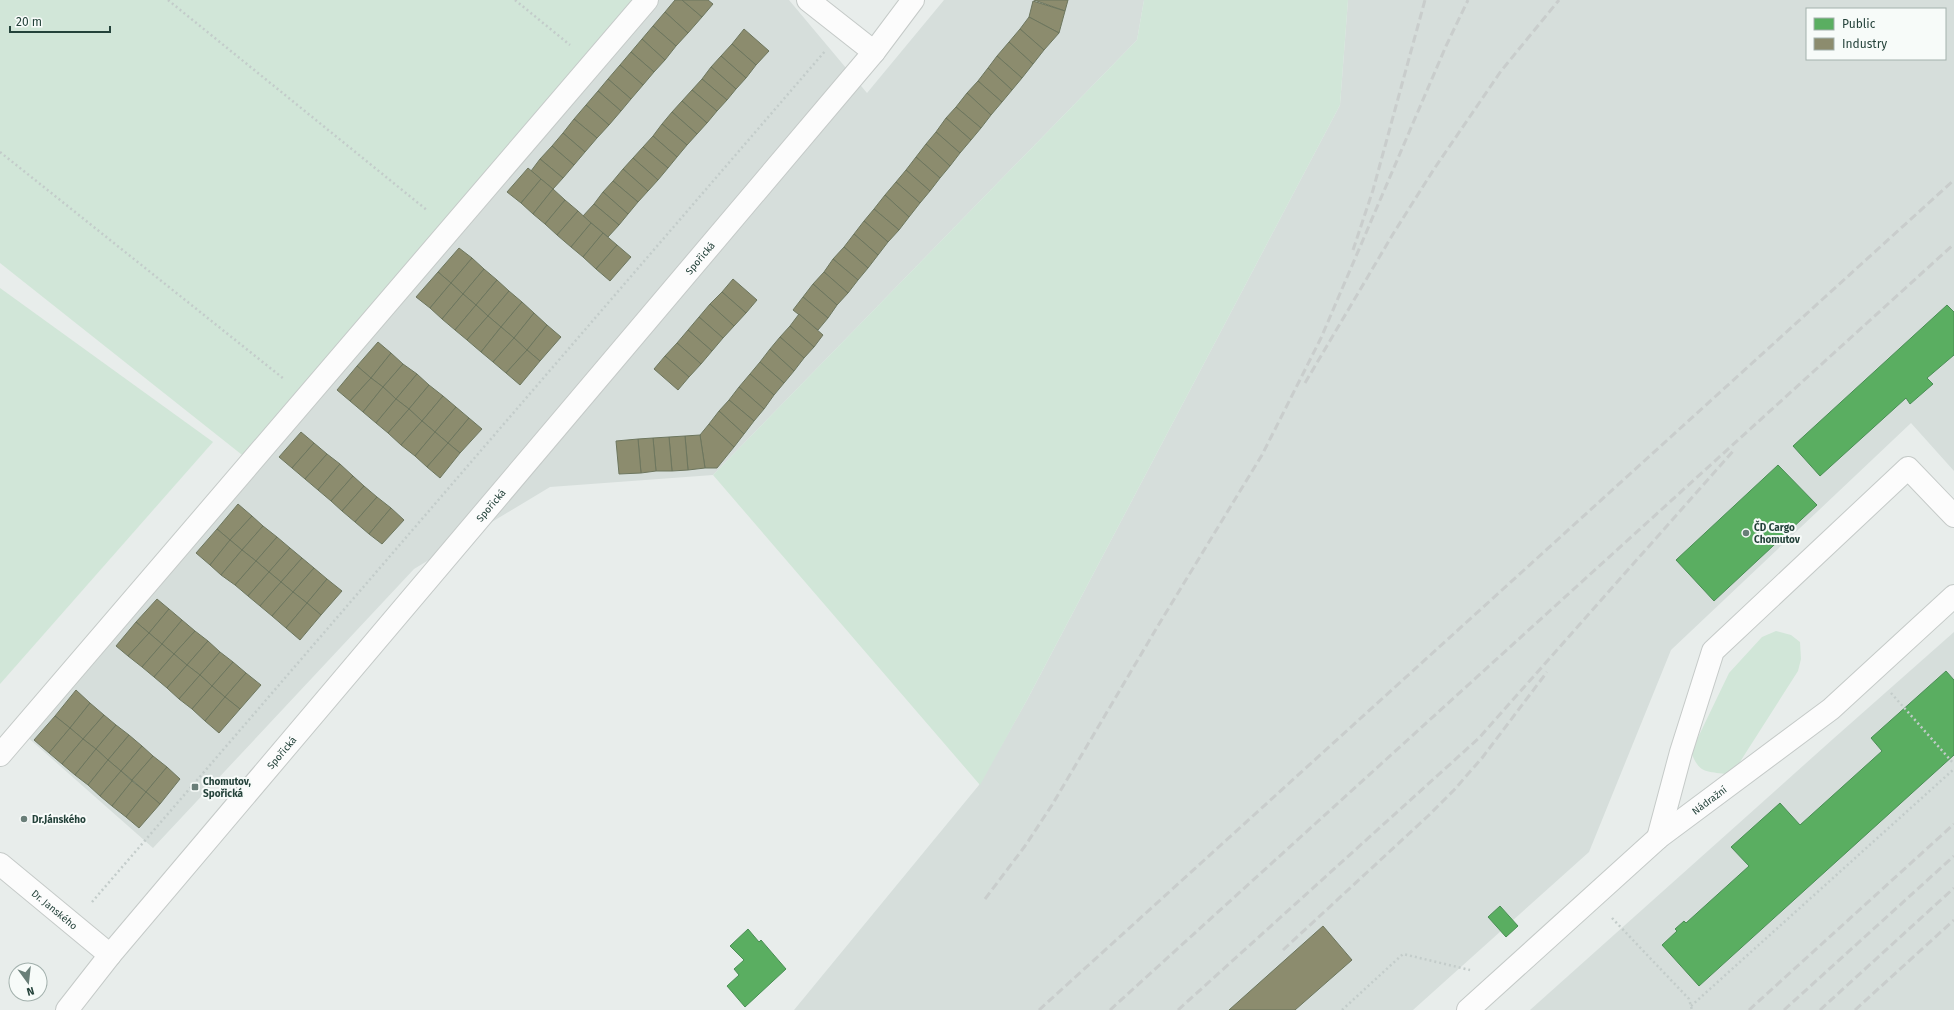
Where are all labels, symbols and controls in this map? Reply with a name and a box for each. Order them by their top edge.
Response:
scale bar [10,8,110,34]
legend [1806,8,1946,60]
text: 20 m [16,15,42,29]
text: Public [1842,17,1876,31]
text: Industry [1842,37,1887,51]
street label: Spořická [683,240,718,277]
street label: Spořická [474,487,509,525]
place label: ČD Cargo Chomutov [1754,520,1801,546]
marker: ČD Cargo Chomutov [1741,528,1751,538]
street label: Spořická [265,734,299,772]
place label: Chomutov, Spořická [203,776,252,800]
marker: Chomutov, Spořická [190,782,200,792]
street label: Nádražní [1690,783,1730,818]
place label: Dr.Jánského [32,813,86,826]
marker: Dr.Jánského [19,814,29,824]
street label: Dr. Janského [29,888,80,933]
north arrow [8,962,48,1002]
text: N [25,984,36,998]

